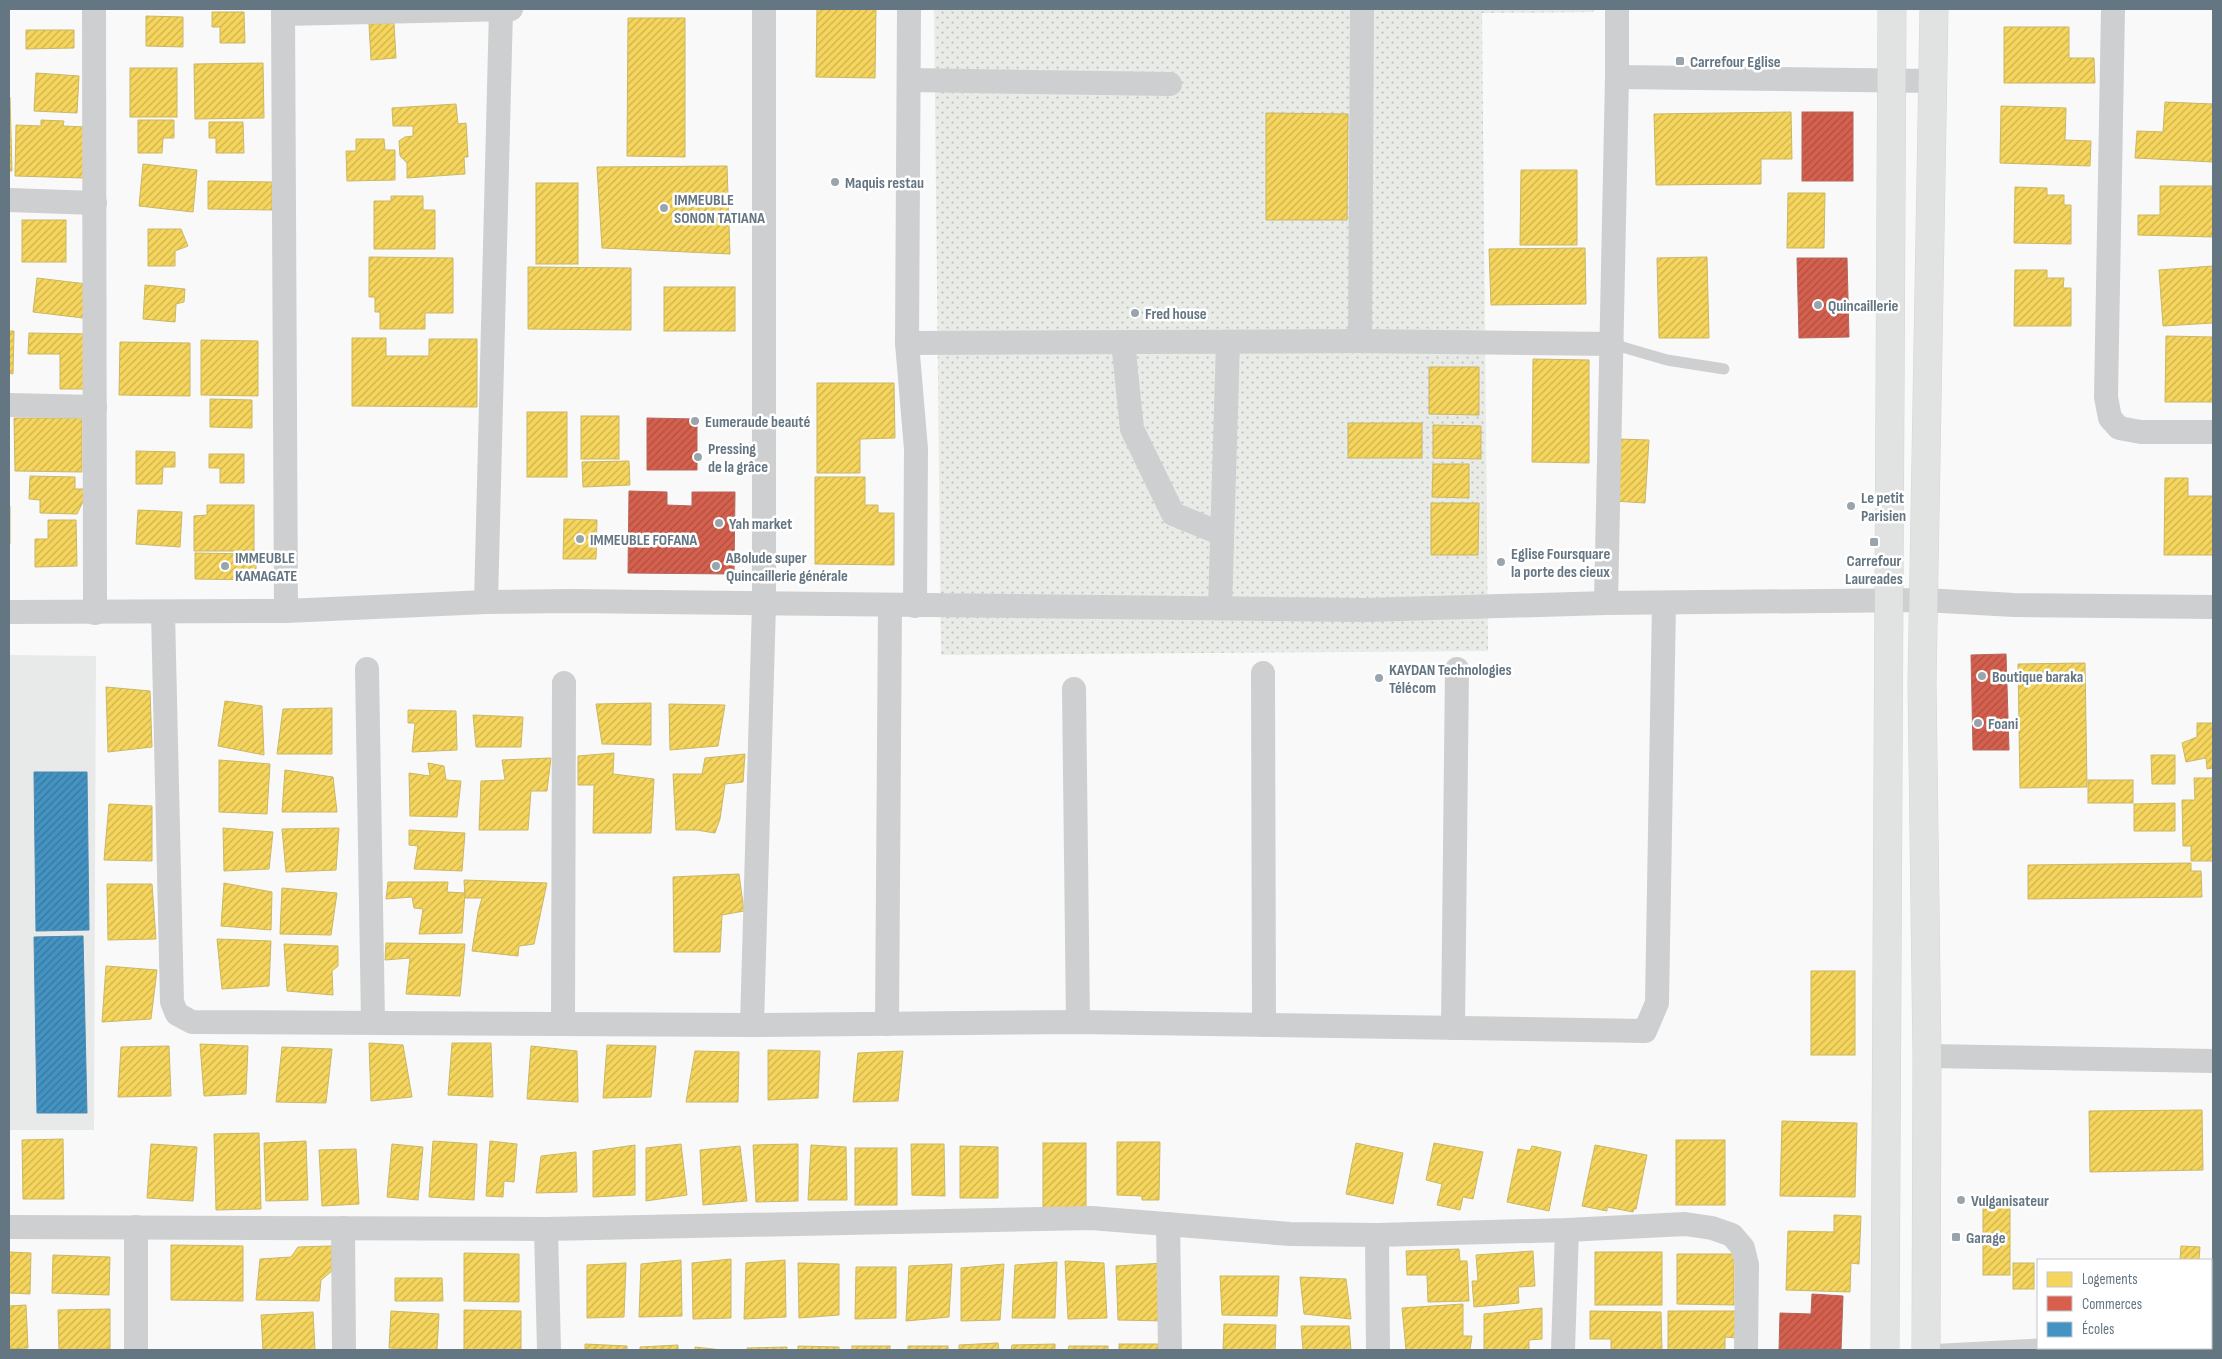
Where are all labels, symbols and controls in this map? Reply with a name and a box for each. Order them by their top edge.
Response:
place label: Carrefour Eglise [1690,53,1781,72]
marker: Carrefour Eglise [1674,55,1686,67]
place label: Maquis restau [845,174,924,193]
marker: Maquis restau [829,176,841,188]
place label: IMMEUBLE SONON TATIANA [674,191,765,228]
marker: IMMEUBLE SONON TATIANA [658,202,670,214]
place label: Quincaillerie [1828,297,1899,316]
marker: Quincaillerie [1812,299,1824,311]
place label: Fred house [1145,305,1207,324]
marker: Fred house [1129,307,1141,319]
place label: Eumeraude beauté [705,413,810,432]
marker: Eumeraude beauté [689,415,701,427]
place label: Pressing de la grâce [708,440,768,477]
marker: Pressing de la grâce [692,451,704,463]
place label: Le petit Parisien [1861,489,1906,526]
marker: Le petit Parisien [1845,500,1857,512]
place label: Yah market [729,515,792,534]
marker: Yah market [713,517,725,529]
place label: IMMEUBLE FOFANA [590,531,698,550]
marker: IMMEUBLE FOFANA [574,533,586,545]
marker: Carrefour Laureades [1868,536,1880,548]
place label: Eglise Foursquare la porte des cieux [1511,545,1610,582]
place label: IMMEUBLE KAMAGATE [235,549,297,586]
place label: ABolude super Quincaillerie générale [725,549,848,586]
place label: Carrefour Laureades [1845,552,1903,589]
marker: Eglise Foursquare la porte des cieux [1495,556,1507,568]
marker: IMMEUBLE KAMAGATE [219,560,231,572]
marker: ABolude super Quincaillerie générale [710,560,722,572]
place label: KAYDAN Technologies Télécom [1389,661,1512,698]
place label: Boutique baraka [1992,668,2083,687]
marker: Boutique baraka [1976,670,1988,682]
marker: KAYDAN Technologies Télécom [1373,672,1385,684]
place label: Foani [1988,715,2018,734]
marker: Foani [1972,717,1984,729]
place label: Vulganisateur [1971,1192,2049,1211]
marker: Vulganisateur [1955,1194,1967,1206]
place label: Garage [1966,1229,2006,1248]
marker: Garage [1950,1231,1962,1243]
legend [2037,1259,2212,1349]
text: Logements [2082,1270,2138,1289]
text: Commerces [2082,1295,2142,1314]
text: Écoles [2082,1320,2114,1339]

